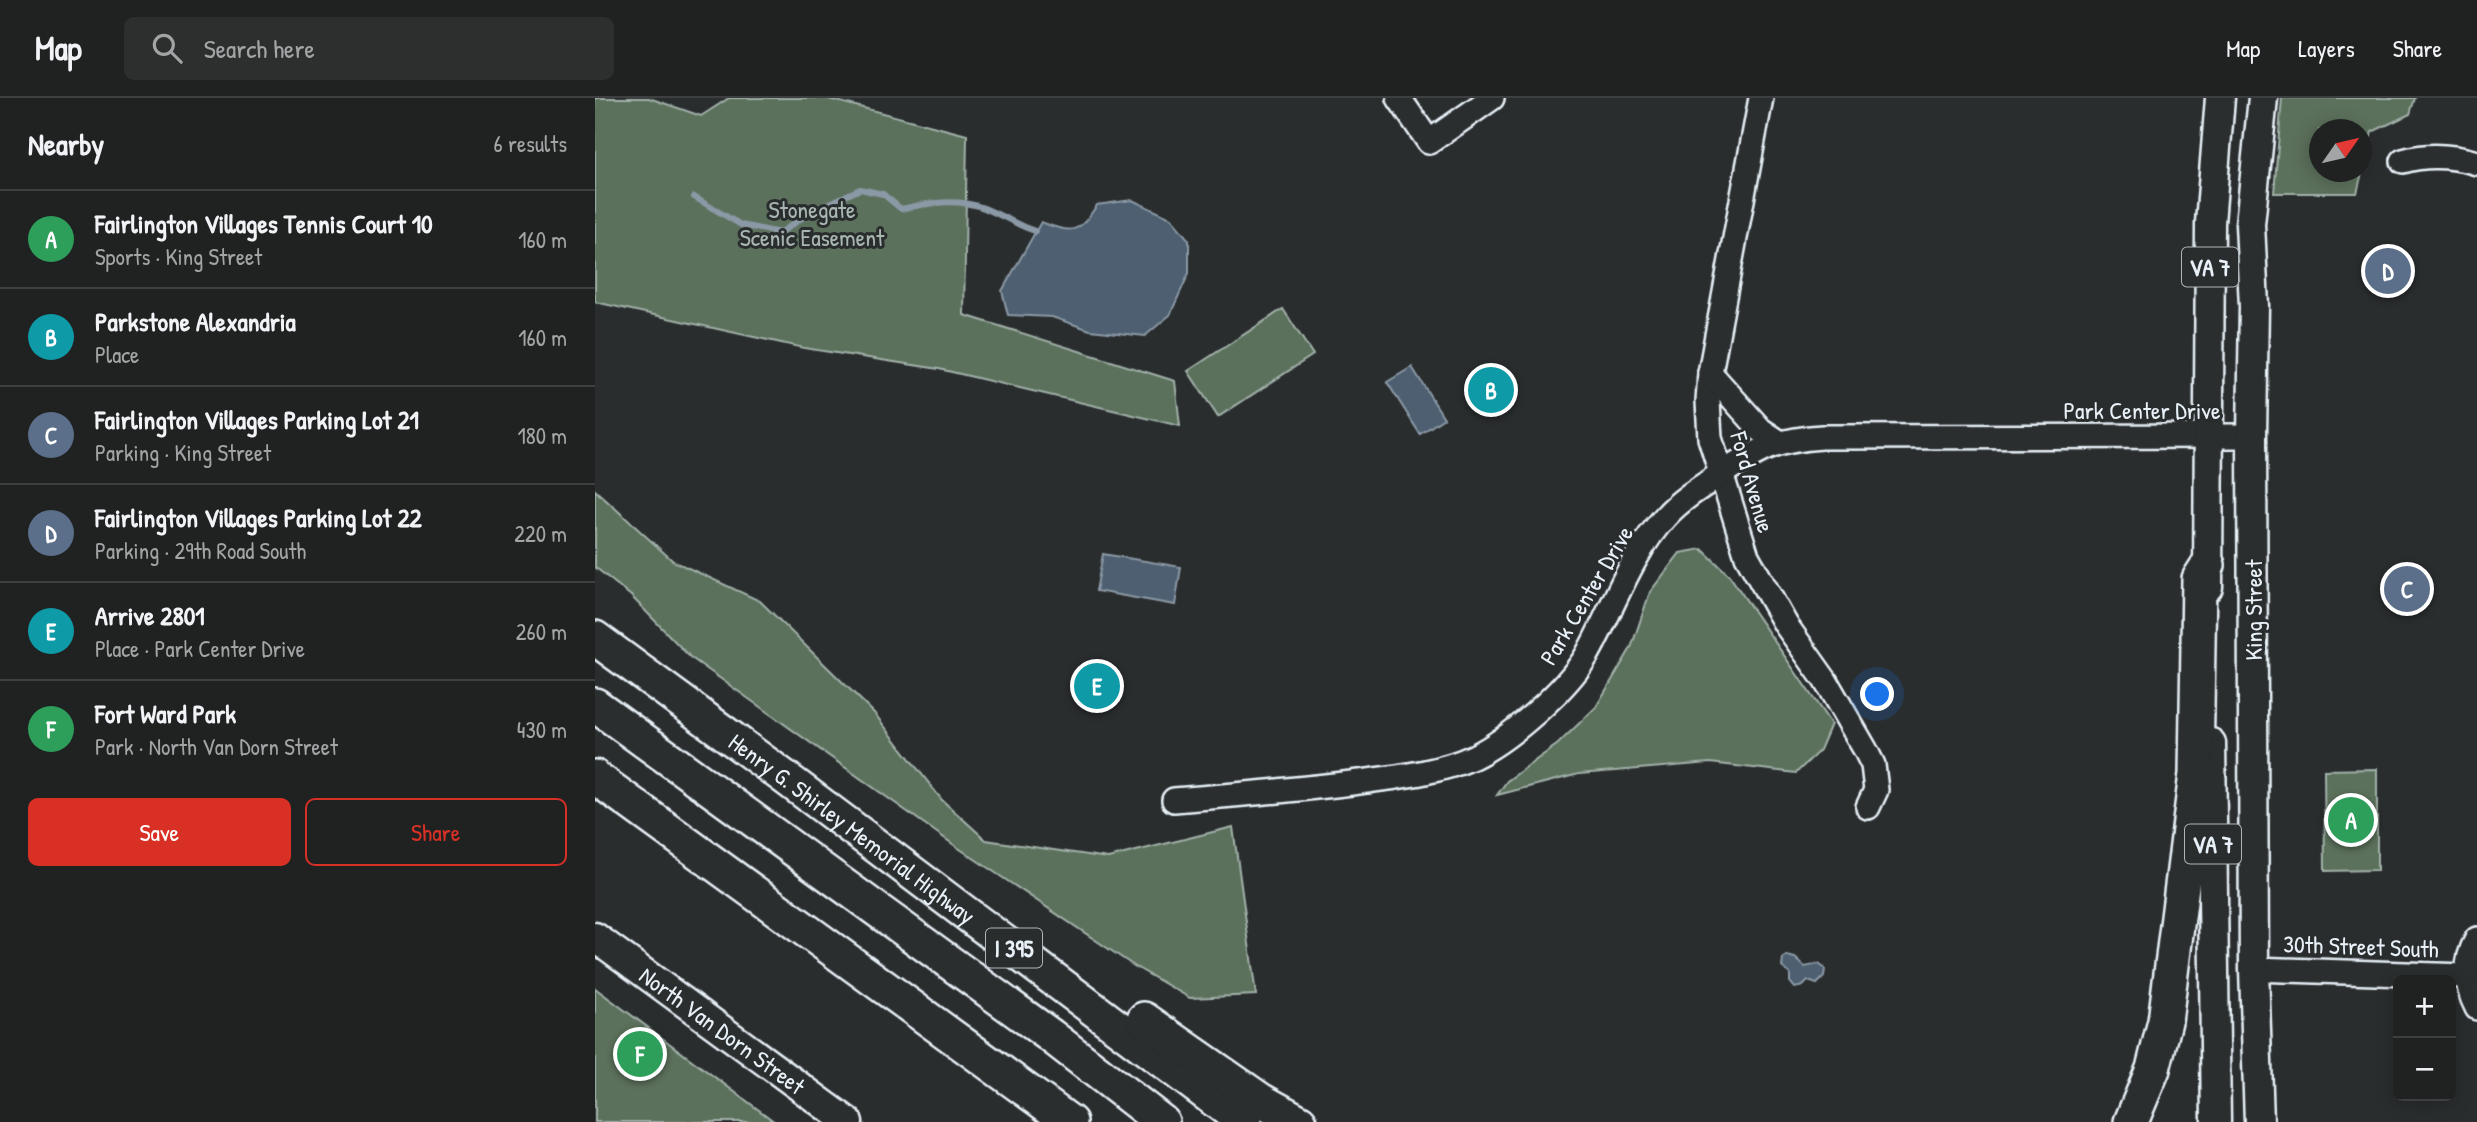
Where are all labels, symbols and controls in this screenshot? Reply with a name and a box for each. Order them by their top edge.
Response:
search box [124,17,614,80]
text: Map [35,26,82,70]
icon: search [148,29,186,67]
text: Search here [204,31,315,66]
text: Map [2226,32,2260,64]
text: Layers [2298,32,2355,64]
text: Share [2393,32,2442,64]
north arrow [2309,119,2372,182]
text: Nearby [28,124,104,164]
text: 6 results [494,128,567,159]
park label: Stonegate Scenic Easement [740,193,885,253]
text: Fairlington Villages Tennis Court 10 [95,206,433,241]
text: A [45,224,57,255]
text: 160 m [518,224,567,255]
text: Sports · King Street [95,241,262,272]
pin: D [2365,245,2411,297]
road number: VA 7 [2182,248,2238,286]
text: Parkstone Alexandria [95,304,296,339]
text: B [45,322,57,353]
text: 160 m [518,322,567,353]
text: Place [95,339,139,370]
pin: B [1468,364,1514,416]
street label: Park Center Drive [2064,394,2221,426]
text: Fairlington Villages Parking Lot 21 [95,402,419,437]
text: C [45,420,57,451]
text: 180 m [517,420,567,451]
street label: Ford Avenue [1723,427,1783,537]
text: Parking · King Street [95,437,271,468]
text: Fairlington Villages Parking Lot 22 [95,500,422,535]
text: D [46,518,56,549]
text: 220 m [514,518,567,549]
street label: Park Center Drive [1532,519,1640,671]
text: Parking · 29th Road South [95,535,306,566]
street label: King Street [2237,559,2269,660]
pin: C [2384,563,2430,615]
text: Arrive 2801 [95,598,205,633]
text: E [46,616,56,647]
text: 260 m [516,616,567,647]
text: Place · Park Center Drive [95,633,305,664]
pin: E [1074,660,1120,712]
your location [1860,677,1894,711]
text: Fort Ward Park [95,696,236,731]
text: F [47,714,55,745]
text: 430 m [517,714,567,745]
street label: Henry G. Shirley Memorial Highway [723,726,982,931]
text: Park · North Van Dorn Street [95,731,338,762]
pin: A [2328,794,2374,846]
button: Save [28,798,291,866]
button: Share [305,798,567,866]
road number: VA 7 [2185,824,2241,864]
street label: 30th Street South [2283,927,2439,965]
road number: I 395 [986,928,1042,968]
street label: North Van Dorn Street [633,959,812,1102]
map controls [2393,975,2456,1101]
button: + [2393,975,2456,1038]
pin: F [617,1028,663,1080]
button: − [2393,1038,2456,1101]

